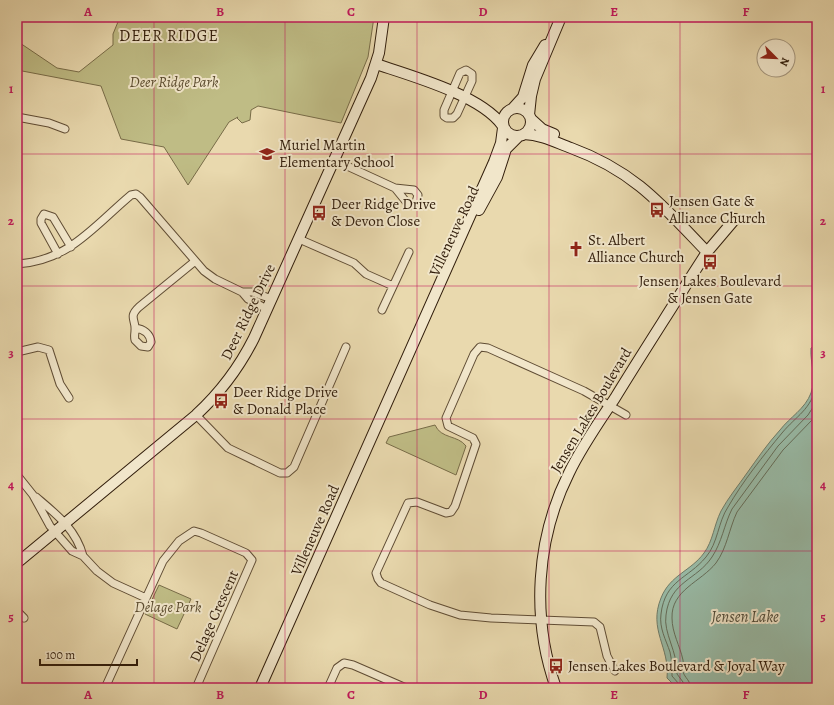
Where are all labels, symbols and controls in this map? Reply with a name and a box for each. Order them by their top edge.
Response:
text: A [83,3,93,20]
text: B [216,3,224,20]
text: C [347,3,355,20]
text: D [478,3,488,20]
text: E [610,3,618,20]
text: F [743,3,750,20]
district label: DEER RIDGE [119,25,219,47]
north arrow [756,38,796,78]
text: N [776,55,793,69]
park label: Deer Ridge Park [130,72,219,92]
text: 1 [9,80,14,97]
text: 1 [821,80,826,97]
place label: Muriel Martin Elementary School [279,135,394,172]
school or university icon: Muriel Martin Elementary School [258,145,276,163]
street label: Villeneuve Road [424,182,484,280]
place label: Jensen Gate & Alliance Church [668,191,766,228]
place label: Deer Ridge Drive & Devon Close [331,194,436,231]
bus stop icon: Jensen Gate & Alliance Church [648,201,666,219]
bus stop icon: Deer Ridge Drive & Devon Close [310,204,328,222]
text: 2 [8,212,15,229]
text: 2 [820,212,827,229]
place label: St. Albert Alliance Church [587,230,685,267]
church icon: St. Albert Alliance Church [567,240,585,258]
bus stop icon: Jensen Lakes Boulevard & Jensen Gate [701,253,719,271]
street label: Deer Ridge Drive [216,260,280,364]
place label: Jensen Lakes Boulevard & Jensen Gate [639,271,782,308]
street label: Jensen Lakes Boulevard [546,343,637,476]
text: 3 [8,344,14,361]
text: 3 [820,344,826,361]
place label: Deer Ridge Drive & Donald Place [233,382,338,419]
bus stop icon: Deer Ridge Drive & Donald Place [212,392,230,410]
text: 4 [8,476,14,493]
text: 4 [820,476,826,493]
street label: Villeneuve Road [286,481,344,579]
street label: Delage Crescent [185,567,243,665]
park label: Delage Park [135,597,202,617]
water label: Jensen Lake [710,606,779,628]
text: 5 [8,608,14,625]
text: 5 [820,608,826,625]
scale bar [40,641,137,667]
text: 100 m [46,647,75,663]
place label: Jensen Lakes Boulevard & Joyal Way [568,656,785,676]
bus stop icon: Jensen Lakes Boulevard & Joyal Way [547,657,565,675]
text: A [83,686,93,703]
text: B [216,686,224,703]
text: C [347,686,355,703]
text: D [478,686,488,703]
text: E [610,686,618,703]
text: F [743,686,750,703]

